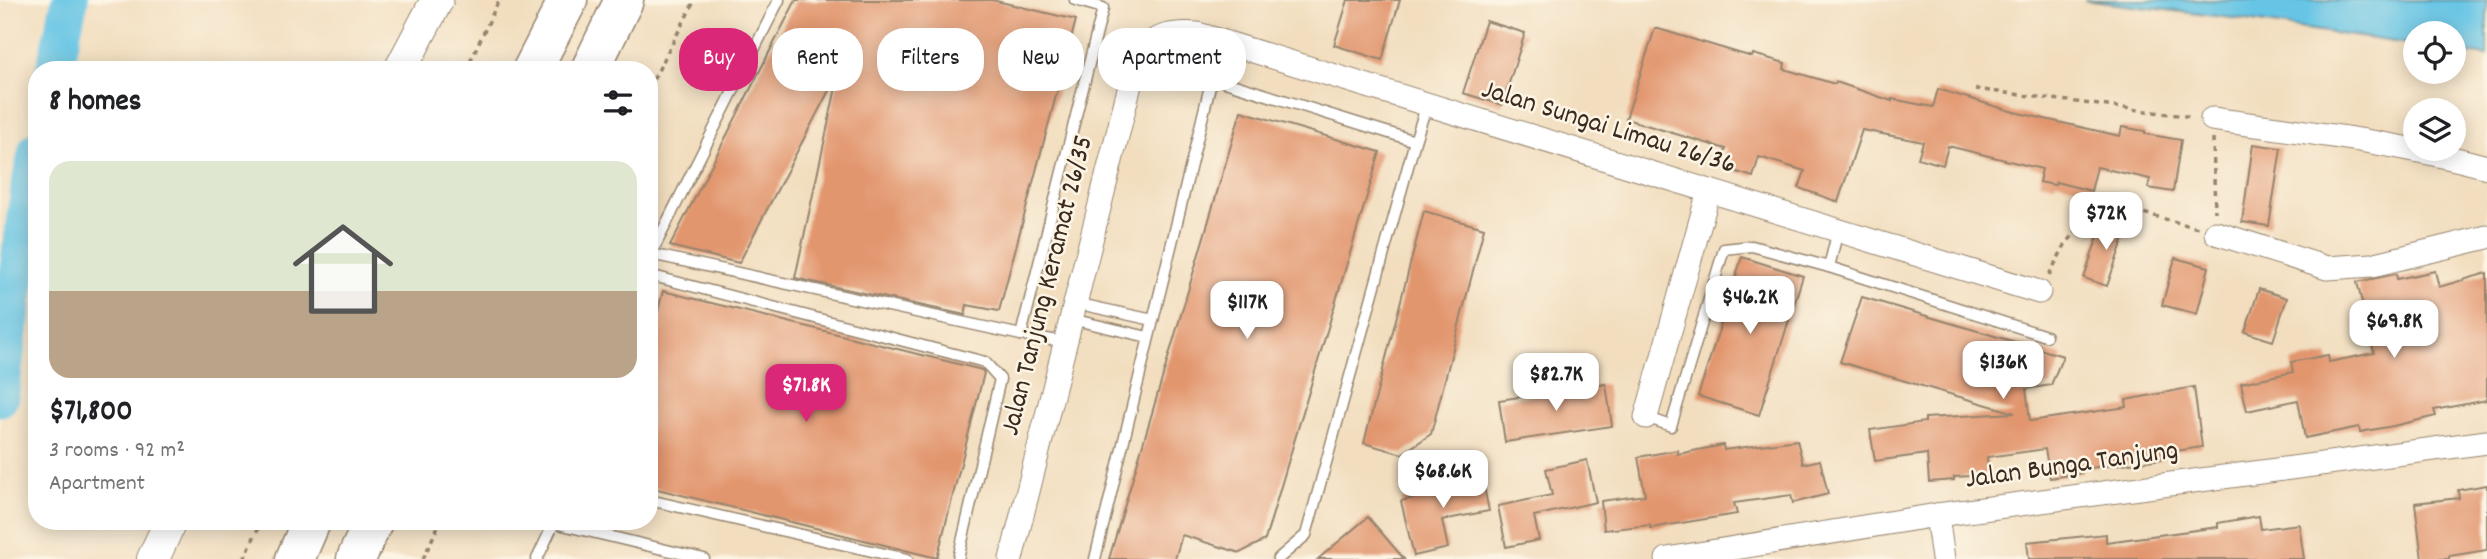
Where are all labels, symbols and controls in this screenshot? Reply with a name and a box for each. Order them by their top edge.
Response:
map controls [2403,21,2466,161]
button: locate [2403,21,2466,84]
chip: Buy [679,28,758,91]
chip: Rent [772,28,863,91]
chip: Filters [877,28,984,91]
chip: New [998,28,1084,91]
chip: Apartment [1098,28,1246,91]
street label: Jalan Sungai Limau 26/36 [1476,71,1740,187]
text: 8 homes [49,82,141,125]
icon: filters [599,84,637,122]
button: layers [2403,98,2466,161]
street label: Jalan Tanjung Keramat 26/35 [992,132,1106,440]
pin: $72K [2065,192,2147,252]
text: $72K [2085,198,2127,231]
icon: home [280,206,406,332]
pin: $46.2K [1693,276,1807,336]
pin: $117K [1198,282,1296,341]
text: $46.2K [1722,282,1778,315]
text: $117K [1226,287,1268,320]
pin: $69.8K [2337,300,2451,360]
text: $69.8K [2365,306,2423,339]
pin: $136K [1954,342,2052,401]
text: $136K [1979,347,2027,380]
pin: $82.7K [1499,354,1613,413]
text: $82.7K [1529,359,1583,392]
pin: $71.8K [749,364,863,424]
text: $71.8K [781,370,831,403]
text: $71,800 [49,392,133,435]
street label: Jalan Bunga Tanjung [1963,432,2181,502]
text: 3 rooms · 92 m² [49,435,185,468]
pin: $68.6K [1386,450,1500,510]
text: $68.6K [1414,456,1472,489]
text: Apartment [49,468,145,501]

